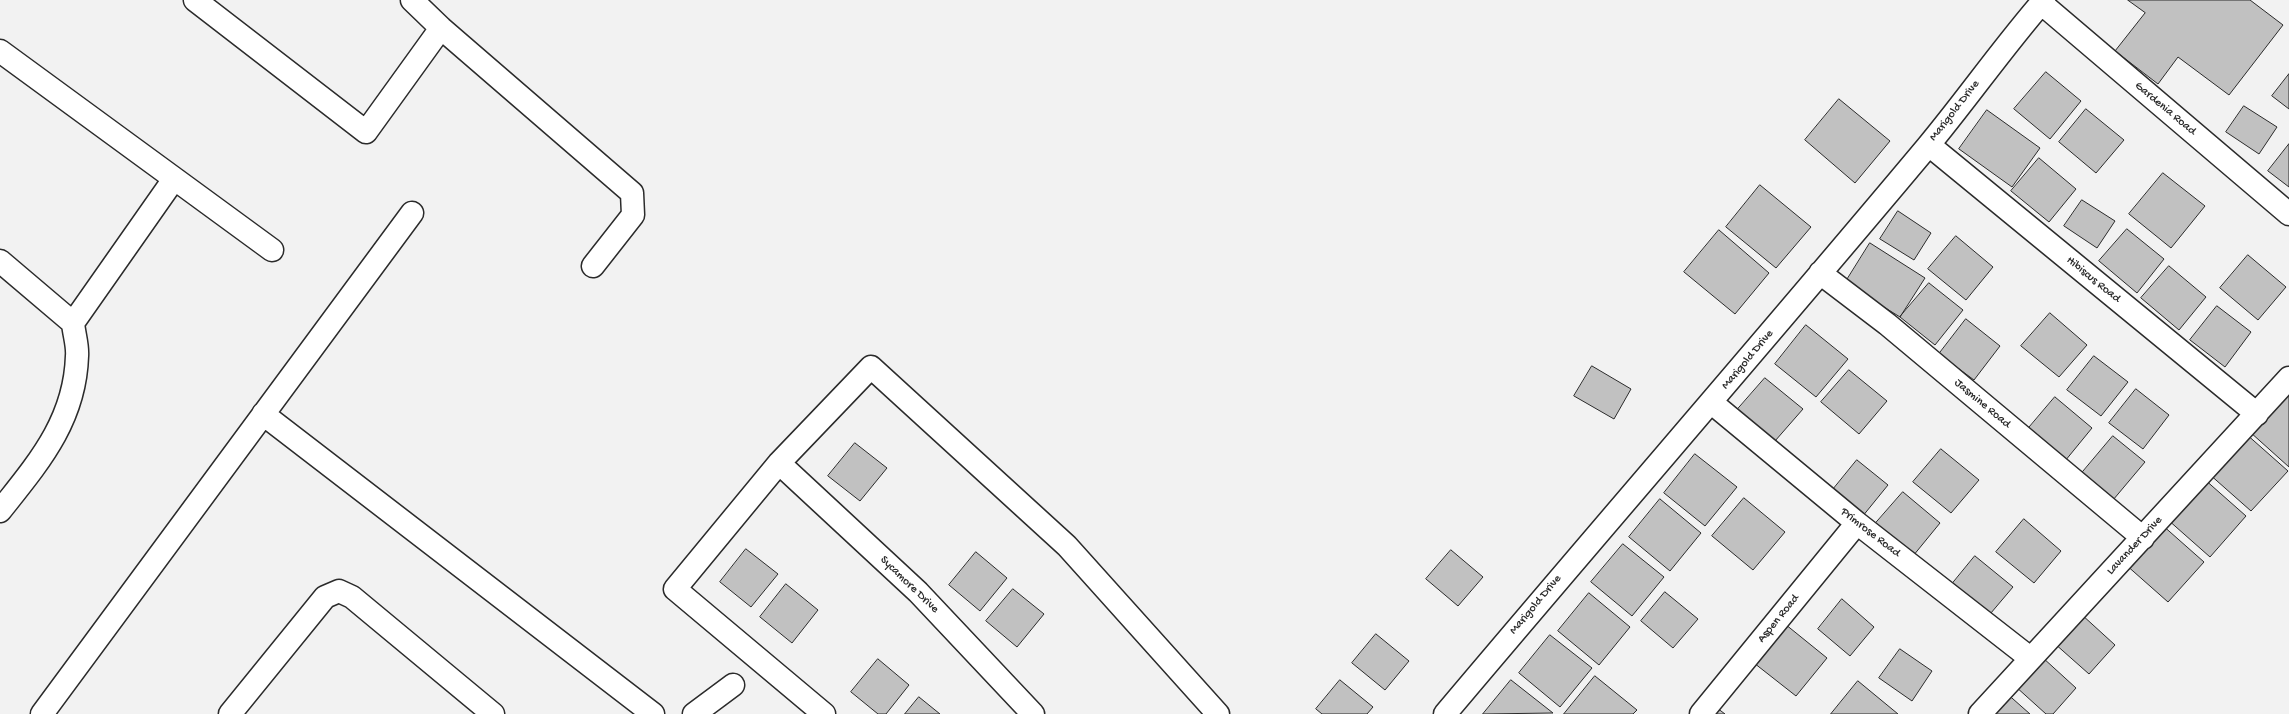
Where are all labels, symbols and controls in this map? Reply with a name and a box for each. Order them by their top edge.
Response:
street label: Marigold Drive [1927,78,1983,144]
street label: Gardenia Road [2131,79,2199,139]
street label: Hibiscus Road [2063,254,2123,306]
street label: Marigold Drive [1719,327,1777,393]
street label: Jasmine Road [1951,376,2013,432]
street label: Primrose Road [1837,505,1903,561]
street label: Lavander Drive [2104,514,2166,578]
street label: Sycamore Drive [877,553,941,617]
street label: Marigold Drive [1507,572,1565,638]
street label: Aspen Road [1755,592,1803,646]

